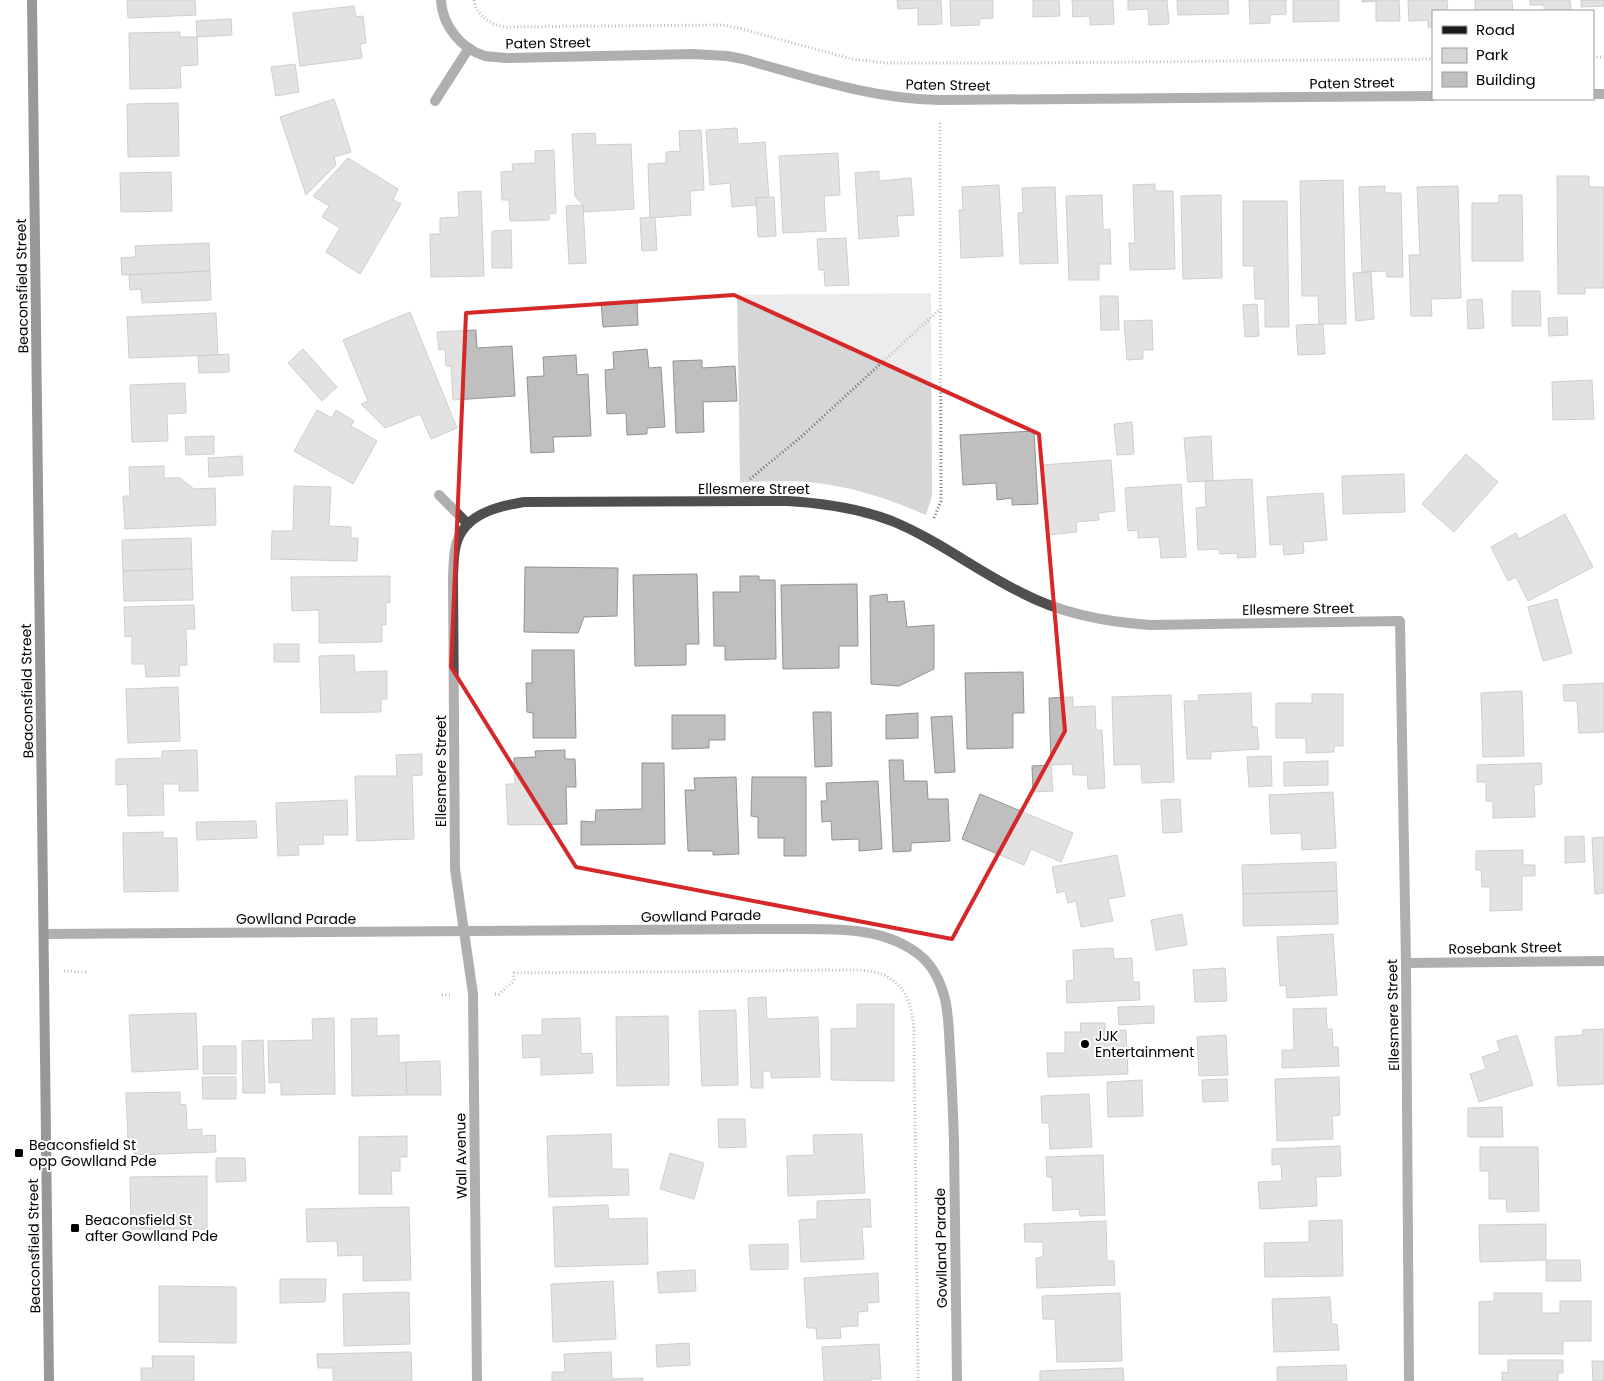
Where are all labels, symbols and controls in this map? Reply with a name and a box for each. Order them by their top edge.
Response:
legend [1432,10,1594,100]
text: Road [1476,19,1515,40]
street label: Paten Street [505,32,591,54]
text: Park [1476,44,1508,65]
text: Building [1476,69,1536,90]
street label: Paten Street [1309,72,1395,94]
street label: Paten Street [905,74,991,96]
street label: Beaconsfield Street [11,218,33,354]
street label: Ellesmere Street [698,479,810,499]
street label: Ellesmere Street [1242,598,1354,620]
street label: Beaconsfield Street [16,623,38,759]
street label: Ellesmere Street [431,715,451,827]
street label: Gowlland Parade [641,905,762,927]
street label: Gowlland Parade [236,909,356,929]
street label: Rosebank Street [1448,937,1562,959]
street label: Ellesmere Street [1382,959,1404,1071]
place label: JJK Entertainment [1095,1026,1194,1062]
marker: JJK Entertainment [1079,1038,1091,1050]
street label: Wall Avenue [450,1112,472,1199]
place label: Beaconsfield St opp Gowlland Pde [29,1135,157,1171]
marker: Beaconsfield St opp Gowlland Pde [13,1147,25,1159]
street label: Beaconsfield Street [23,1178,45,1314]
street label: Gowlland Parade [930,1187,952,1308]
place label: Beaconsfield St after Gowlland Pde [85,1210,218,1246]
marker: Beaconsfield St after Gowlland Pde [69,1222,81,1234]

